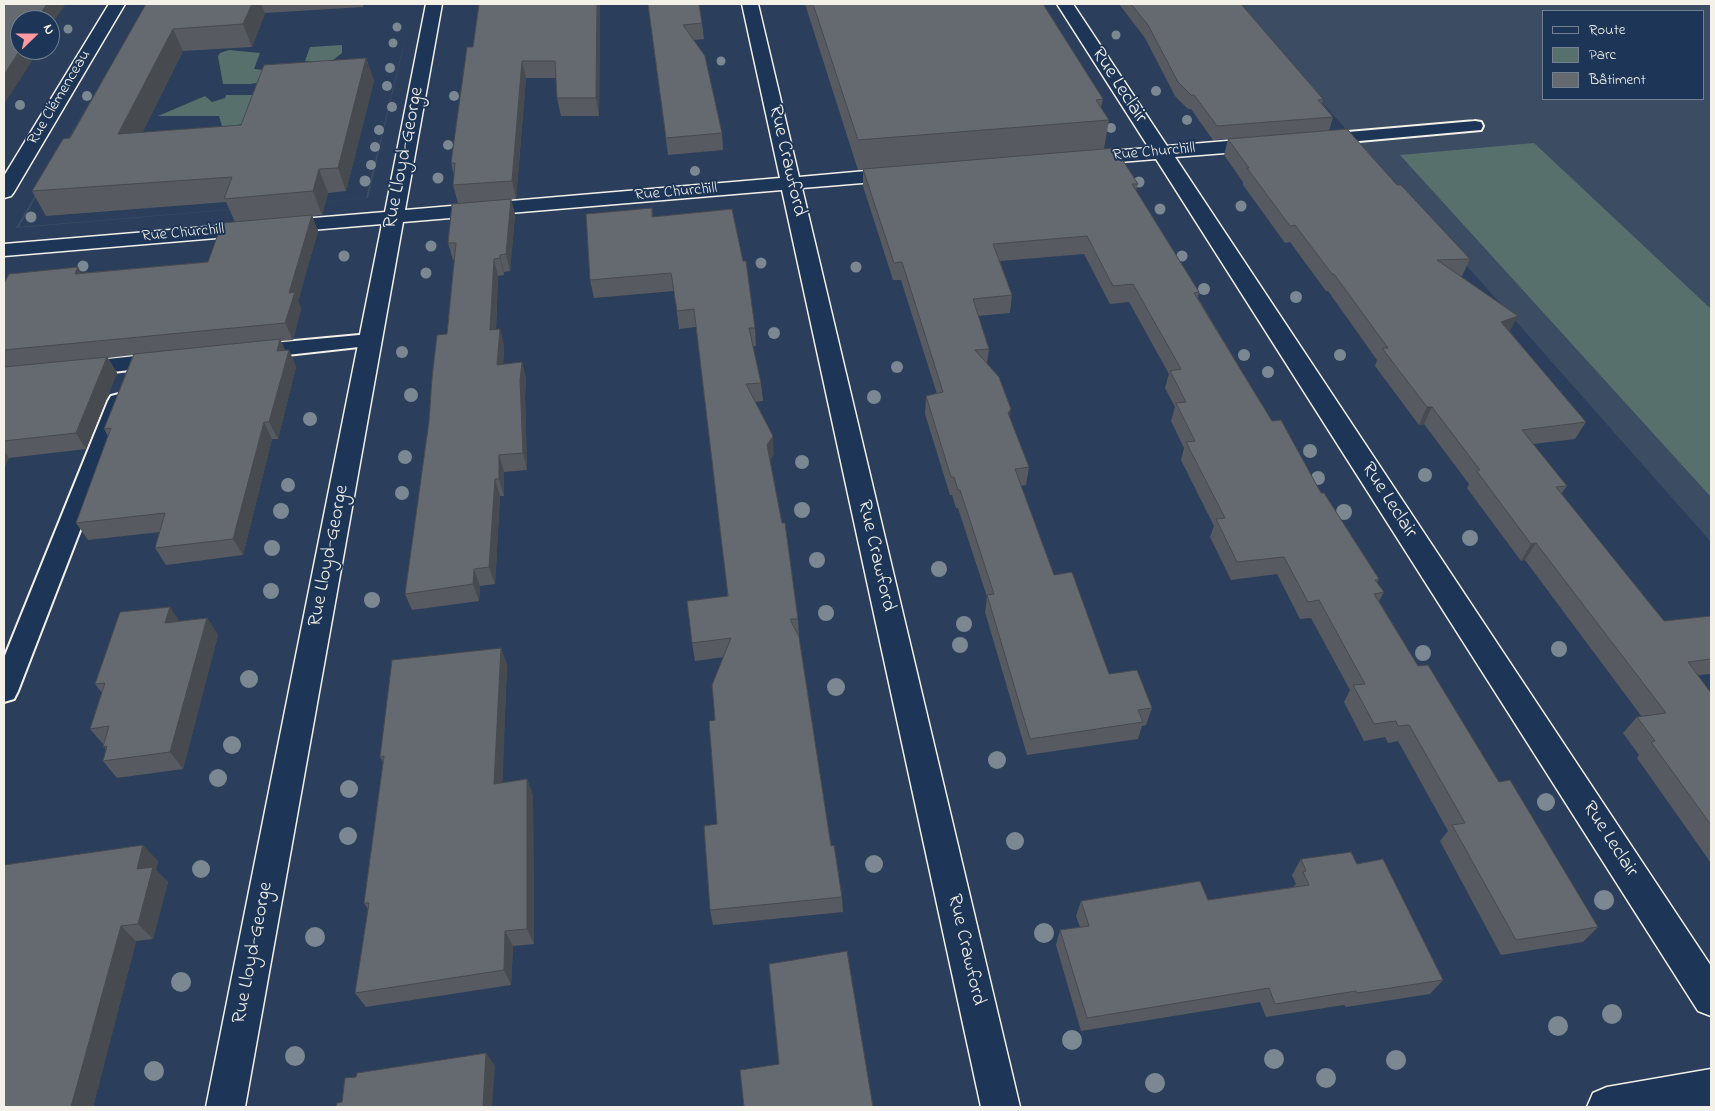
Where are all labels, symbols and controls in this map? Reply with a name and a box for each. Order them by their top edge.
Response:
north arrow [10,10,60,60]
legend [1542,10,1705,100]
text: Route [1589,19,1625,41]
text: N [37,21,60,38]
street label: Rue Leclair [1085,44,1151,128]
text: Parc [1589,44,1616,66]
street label: Rue Clémenceau [24,47,96,149]
text: Bâtiment [1589,69,1646,91]
street label: Rue Lloyd-George [379,85,431,231]
street label: Rue Crawford [762,103,810,219]
street label: Rue Churchill [1112,140,1196,166]
street label: Rue Churchill [634,180,718,206]
street label: Rue Churchill [141,221,225,247]
street label: Rue Leclair [1355,459,1421,543]
street label: Rue Lloyd-George [304,483,356,629]
street label: Rue Crawford [851,498,899,614]
street label: Rue Leclair [1576,798,1642,882]
street label: Rue Lloyd-George [228,880,280,1026]
street label: Rue Crawford [941,892,989,1008]

